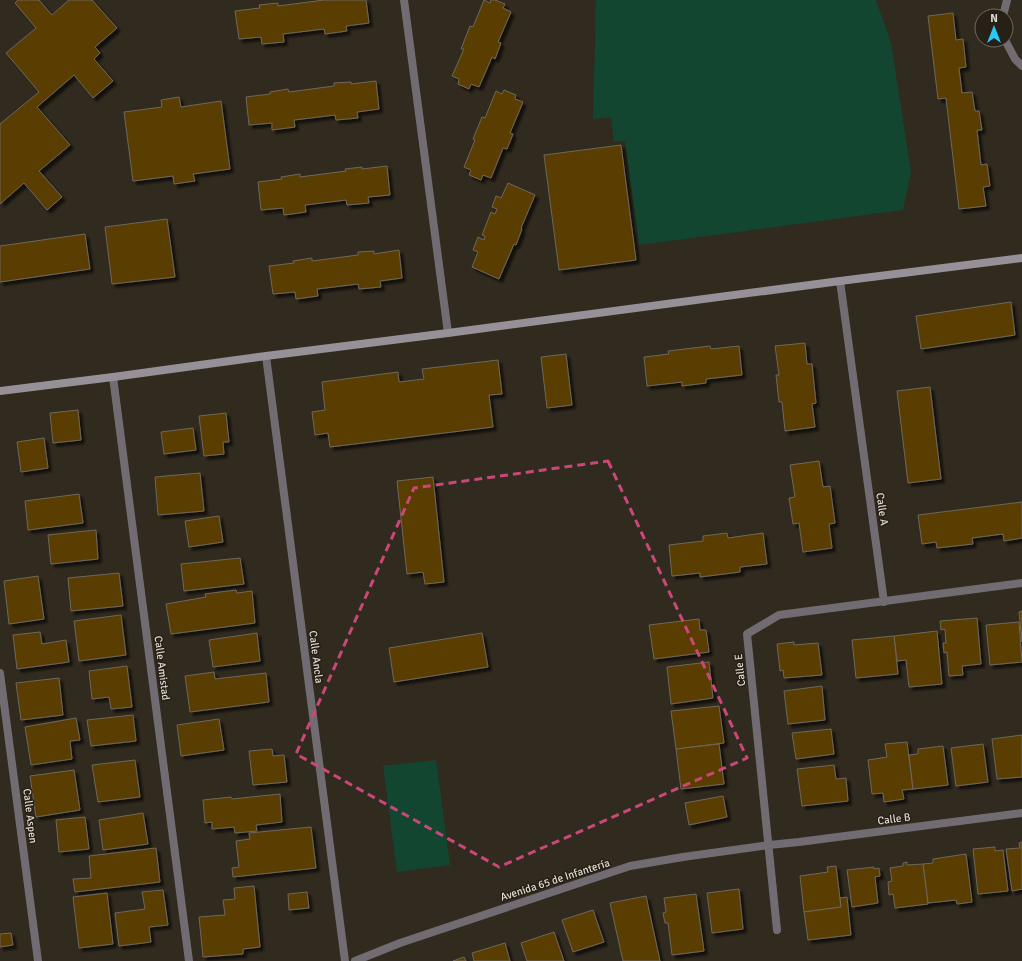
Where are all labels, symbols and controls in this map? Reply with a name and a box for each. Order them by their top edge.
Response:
north arrow [974,8,1014,48]
text: N [990,12,998,25]
street label: Calle A [873,492,891,527]
street label: Calle Ancla [306,630,326,685]
street label: Calle Amistad [152,635,172,701]
street label: Calle E [732,653,748,687]
street label: Calle Aspen [20,788,40,844]
street label: Calle B [877,810,911,827]
street label: Avenida 65 de Infantería [499,856,612,904]

